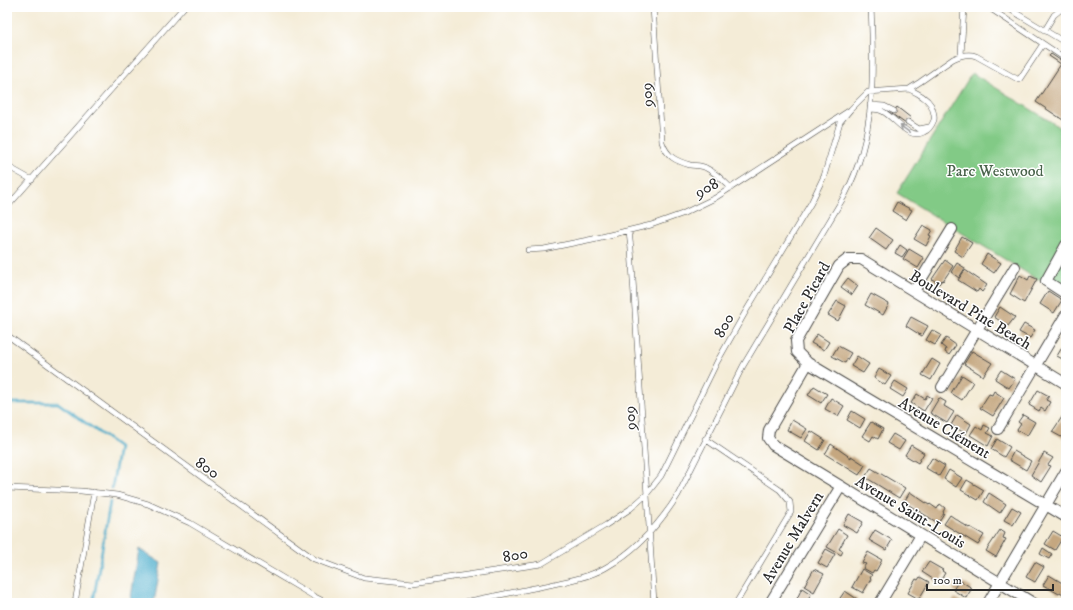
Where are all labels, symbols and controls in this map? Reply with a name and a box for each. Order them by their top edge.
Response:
street label: 909 [636,82,658,109]
one-way arrow [899,124,910,133]
park label: Parc Westwood [946,161,1044,181]
street label: 908 [690,173,722,203]
street label: Place Picard [779,258,835,337]
street label: Boulevard Pine Beach [906,266,1036,354]
street label: 800 [709,310,739,341]
street label: Avenue Clément [895,393,994,463]
street label: 909 [619,405,641,432]
street label: 800 [191,452,223,483]
street label: Avenue Saint-Louis [852,471,969,553]
street label: Avenue Malvern [758,487,828,587]
street label: 800 [501,543,529,567]
scale bar [927,566,1053,592]
text: 100 m [933,573,962,588]

